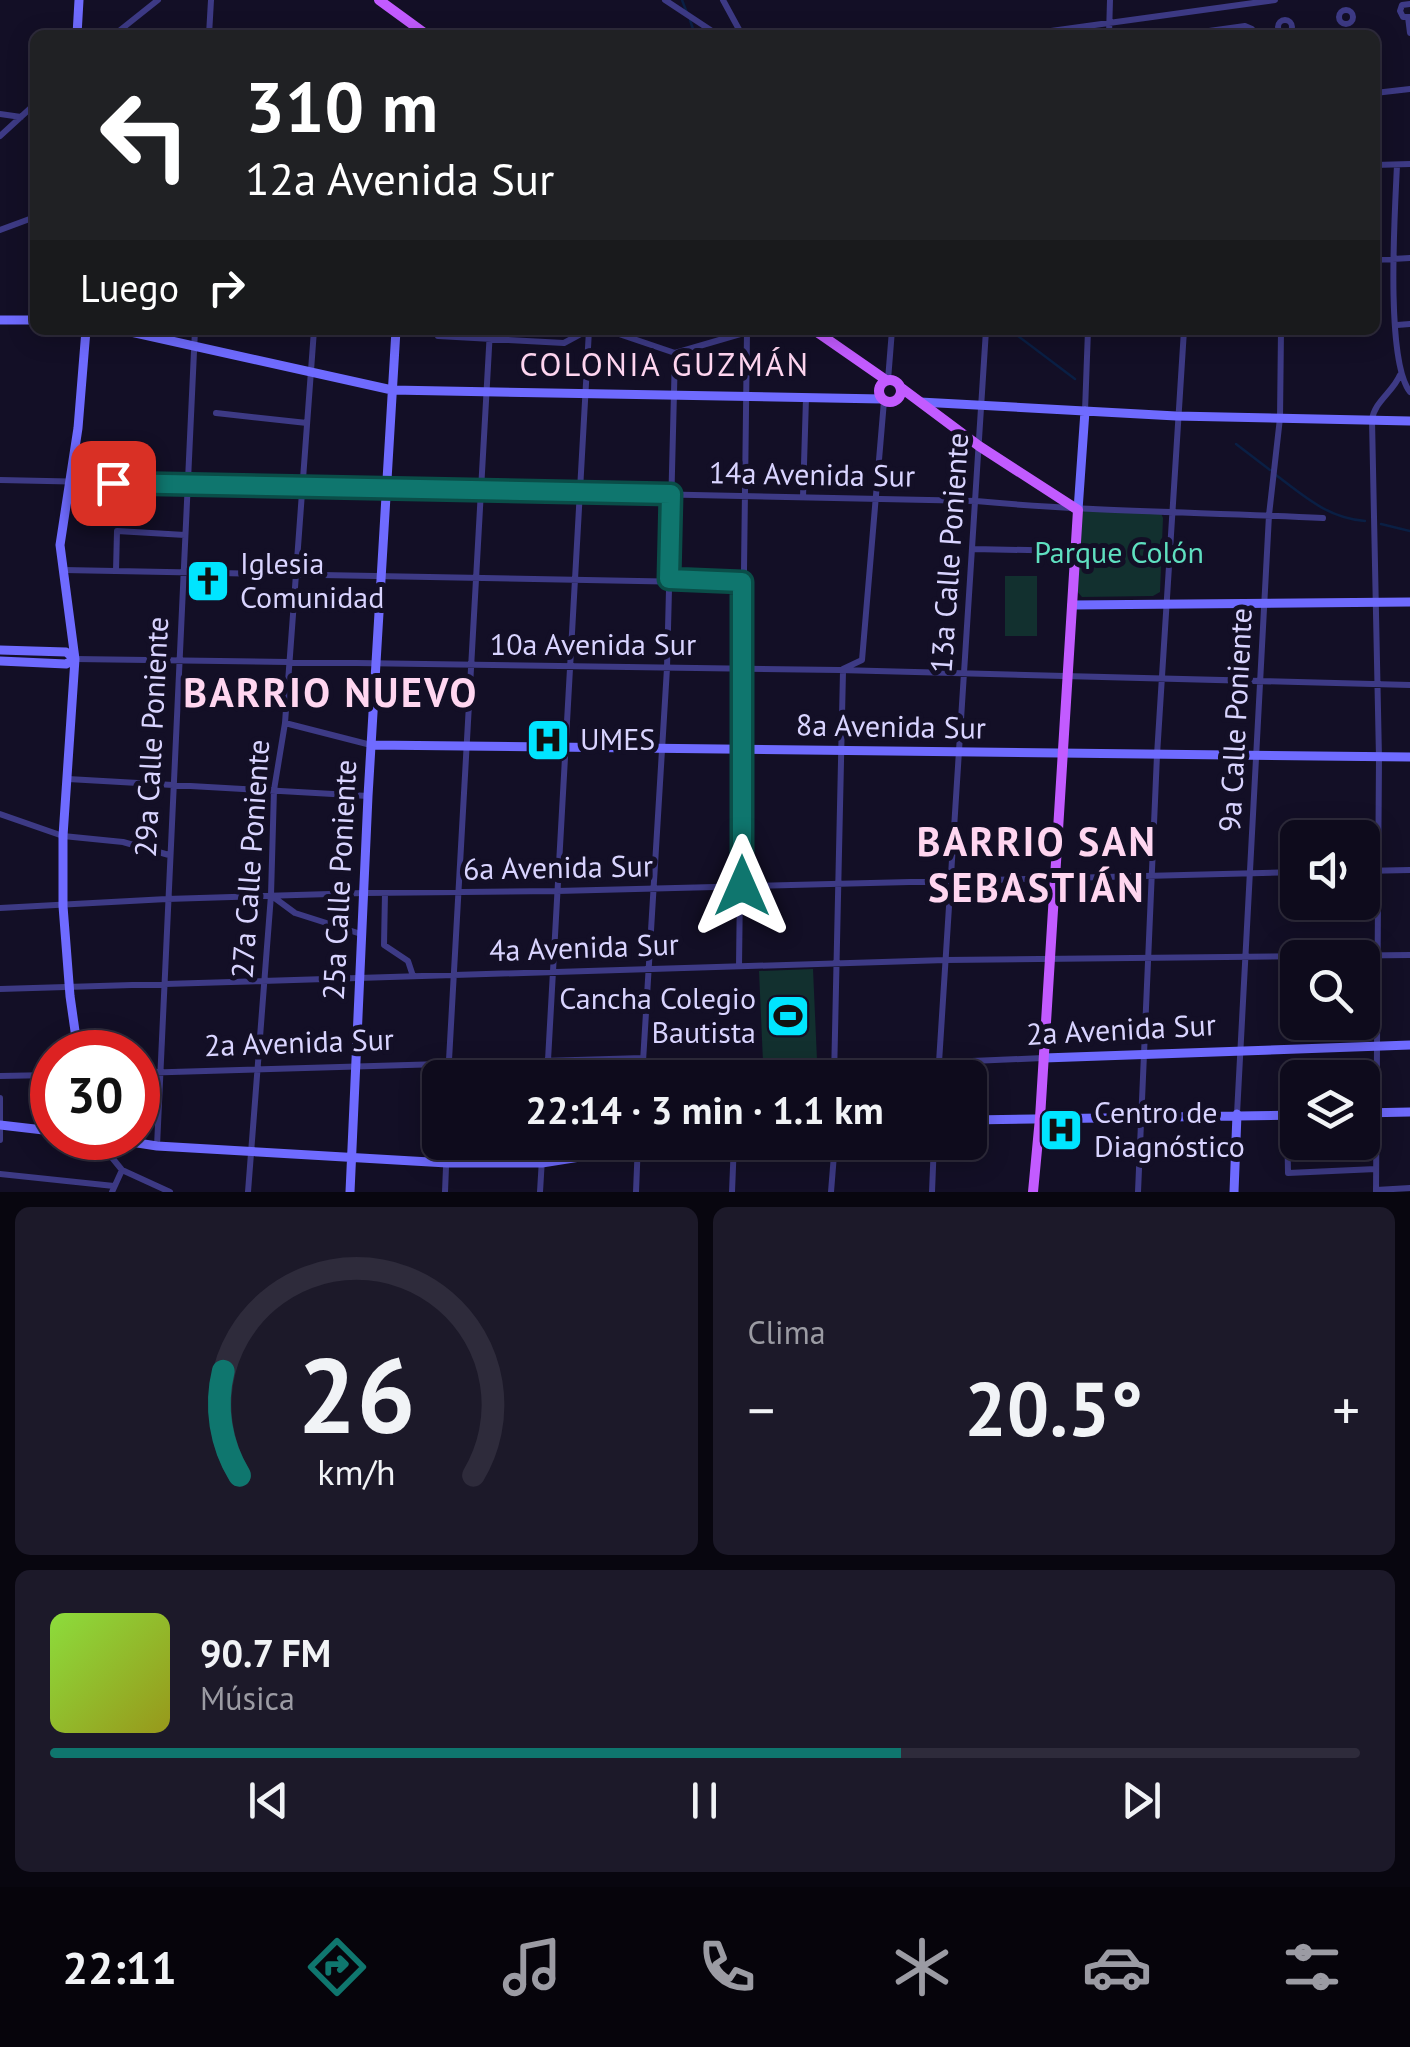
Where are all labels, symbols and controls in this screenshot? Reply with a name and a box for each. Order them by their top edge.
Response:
text: 310 m [245,61,438,151]
icon: left [80,70,210,200]
text: 12a Avenida Sur [245,149,554,207]
icon: right [199,260,254,315]
text: Luego [80,263,179,312]
district label: COLONIA GUZMÁN [520,343,810,385]
street label: 13a Calle Poniente [921,431,976,674]
pin [71,441,156,526]
street label: 14a Avenida Sur [709,452,915,495]
icon: arrive [86,456,141,511]
park label: Parque Colón [1034,532,1204,571]
place label: Iglesia Comunidad [240,543,384,616]
church icon: Iglesia Comunidad [185,558,231,604]
street label: 9a Calle Poniente [1209,607,1260,833]
street label: 29a Calle Poniente [125,616,176,858]
street label: 10a Avenida Sur [490,624,696,663]
district label: BARRIO NUEVO [183,666,479,718]
street label: 8a Avenida Sur [796,704,986,747]
hospital icon: UMES [525,717,571,763]
place label: UMES [580,719,655,758]
street label: 27a Calle Poniente [222,738,277,980]
street label: 25a Calle Poniente [313,759,364,1001]
district label: BARRIO SAN SEBASTIÁN [917,815,1157,913]
map controls [1280,820,1380,1160]
button: sound [1280,820,1380,920]
position arrow [690,834,794,938]
street label: 6a Avenida Sur [463,845,653,888]
street label: 4a Avenida Sur [488,924,680,969]
button: search [1280,940,1380,1040]
place label: Cancha Colegio Bautista [559,978,756,1051]
sports icon: Cancha Colegio Bautista [765,993,811,1039]
street label: 2a Avenida Sur [1025,1004,1217,1053]
street label: 2a Avenida Sur [203,1019,395,1064]
speed limit sign: 30 [30,1030,160,1160]
button: layers [1280,1060,1380,1160]
text: 22:14 · 3 min · 1.1 km [525,1085,884,1134]
place label: Centro de Diagnóstico [1094,1092,1245,1165]
hospital icon: Centro de Diagnóstico [1038,1107,1084,1153]
text: Clima [748,1311,826,1353]
text: 26 [297,1327,415,1462]
text: 20.5° [964,1360,1143,1457]
text: − [748,1374,775,1445]
text: + [1332,1374,1360,1445]
text: km/h [317,1449,395,1495]
text: 90.7 FM [200,1628,331,1677]
text: Música [200,1677,295,1719]
icon: previous [241,1773,296,1828]
icon: pause [677,1773,732,1828]
icon: next [1114,1773,1169,1828]
icon: directions [302,1932,372,2002]
icon: music [497,1932,567,2002]
icon: phone [692,1932,762,2002]
icon: climate [887,1932,957,2002]
icon: car [1082,1932,1152,2002]
icon: filters [1277,1932,1347,2002]
text: 22:11 [63,1938,177,1996]

